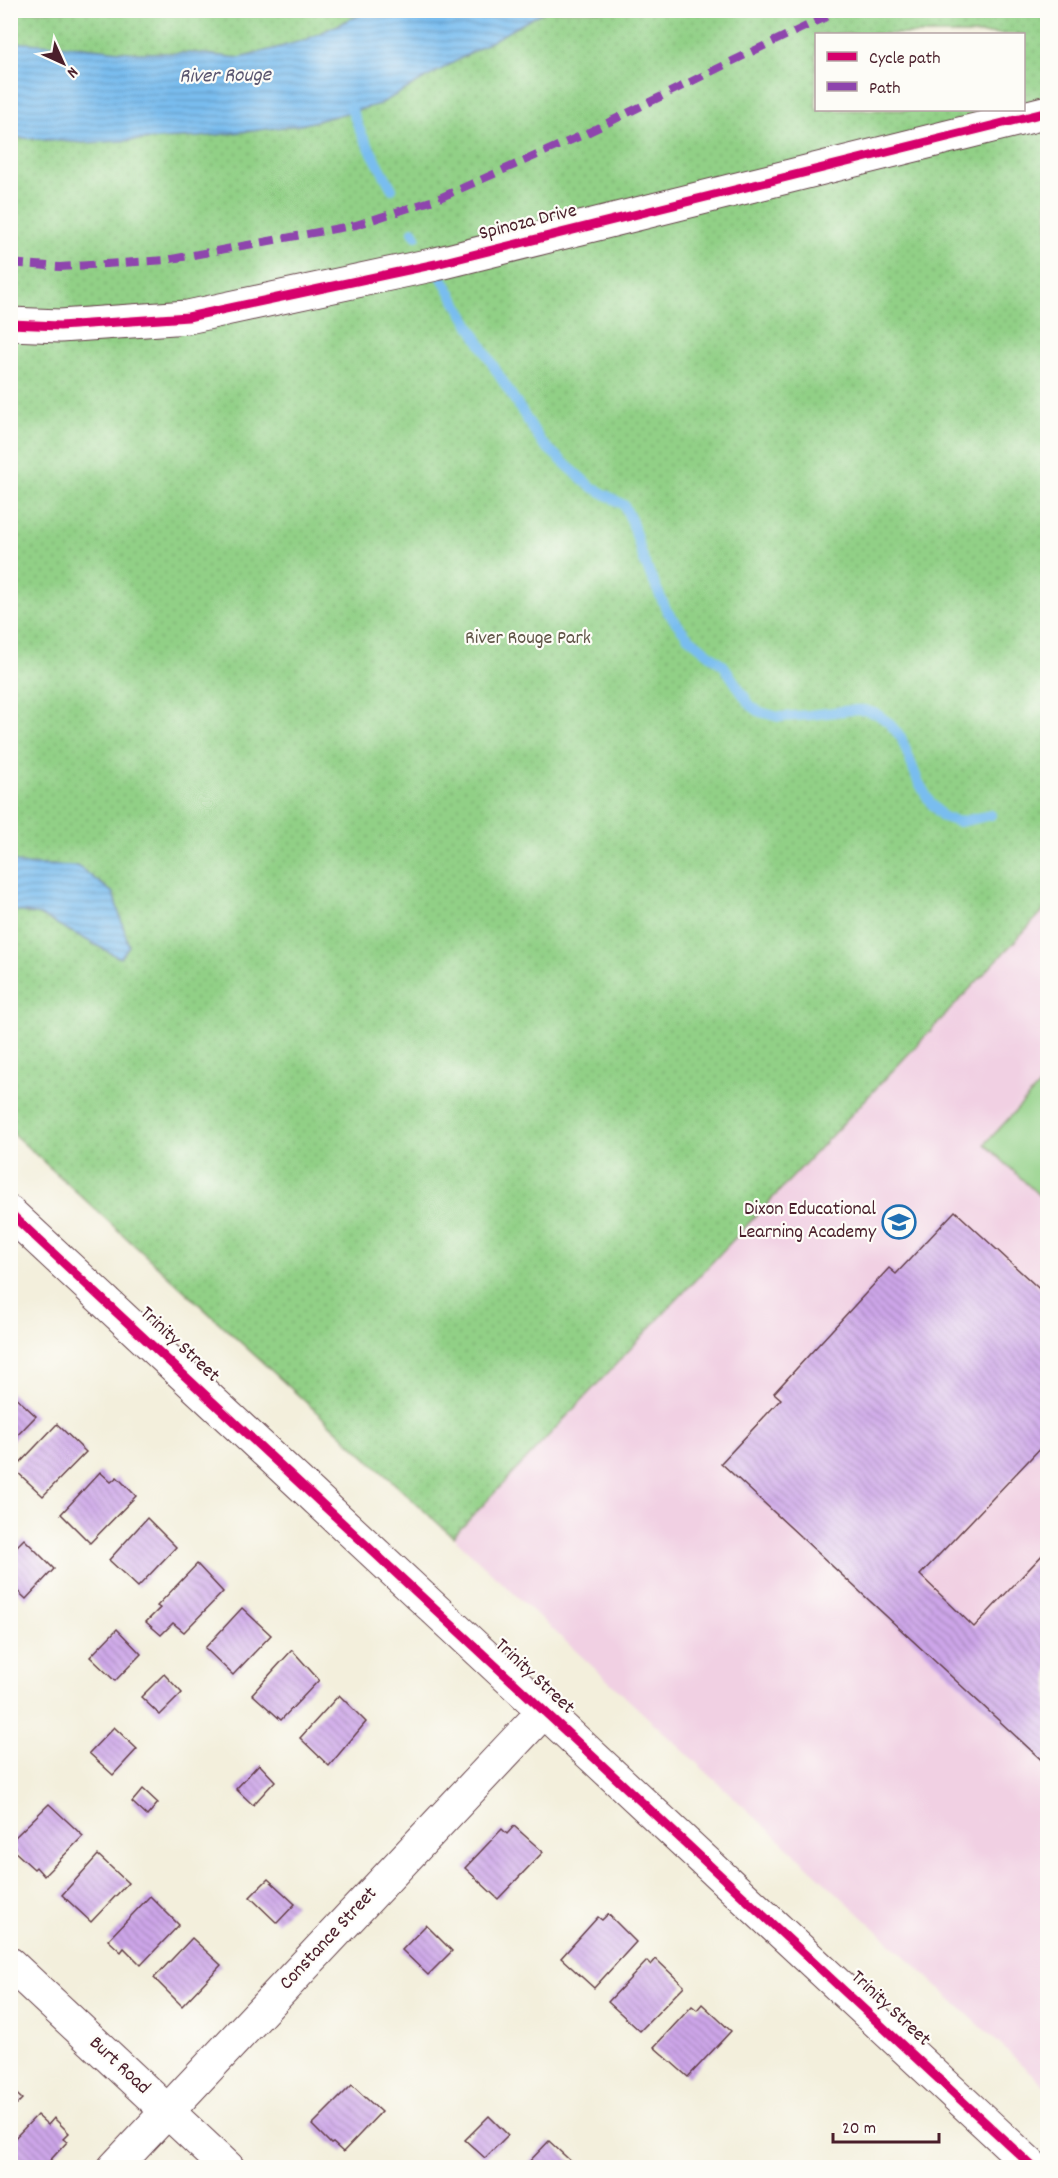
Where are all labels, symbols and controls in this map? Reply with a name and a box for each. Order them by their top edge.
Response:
north arrow [33,33,93,93]
legend [815,33,1025,111]
text: Cycle path [869,47,940,72]
text: N [61,61,83,83]
water label: River Rouge [179,61,273,93]
text: Path [869,77,901,102]
street label: Spinoza Drive [476,197,580,249]
park label: River Rouge Park [465,625,591,653]
place label: Dixon Educational Learning Academy [738,1196,877,1247]
school or university icon: Dixon Educational Learning Academy [881,1204,917,1240]
street label: Trinity Street [133,1300,225,1390]
street label: Trinity Street [488,1632,580,1722]
street label: Constance Street [274,1881,384,1997]
street label: Trinity Street [844,1964,936,2054]
street label: Burt Road [82,2030,156,2102]
scale bar [833,2106,940,2144]
text: 20 m [842,2117,876,2142]

